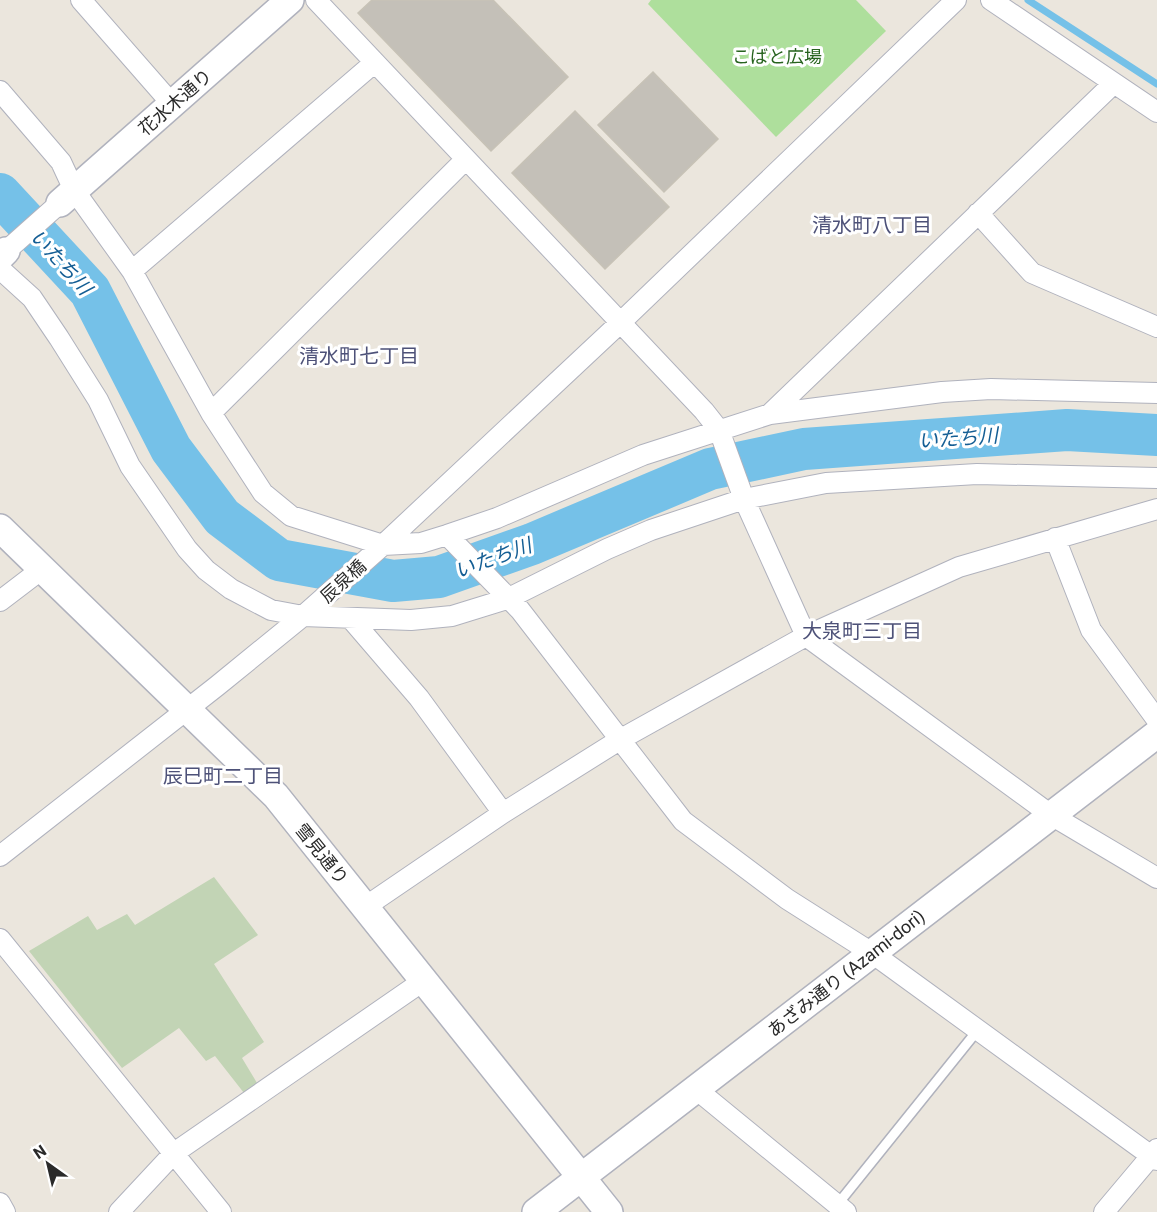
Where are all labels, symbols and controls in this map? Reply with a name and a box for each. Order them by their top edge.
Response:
park label: こばと広場 [732,46,822,67]
street label: 花水木通り [134,65,216,139]
district label: 清水町八丁目 [812,213,932,237]
water label: いたち川 [25,224,98,301]
district label: 清水町七丁目 [299,344,419,368]
water label: いたち川 [917,423,1001,453]
water label: いたち川 [451,532,537,583]
street label: 辰泉橋 [316,555,370,607]
district label: 大泉町三丁目 [802,619,922,643]
district label: 辰巳町二丁目 [163,764,283,788]
street label: 雪見通り [291,819,353,889]
street label: あざみ通り (Azami-dori) [763,905,929,1042]
north arrow [18,1134,78,1194]
text: N [30,1141,50,1163]

